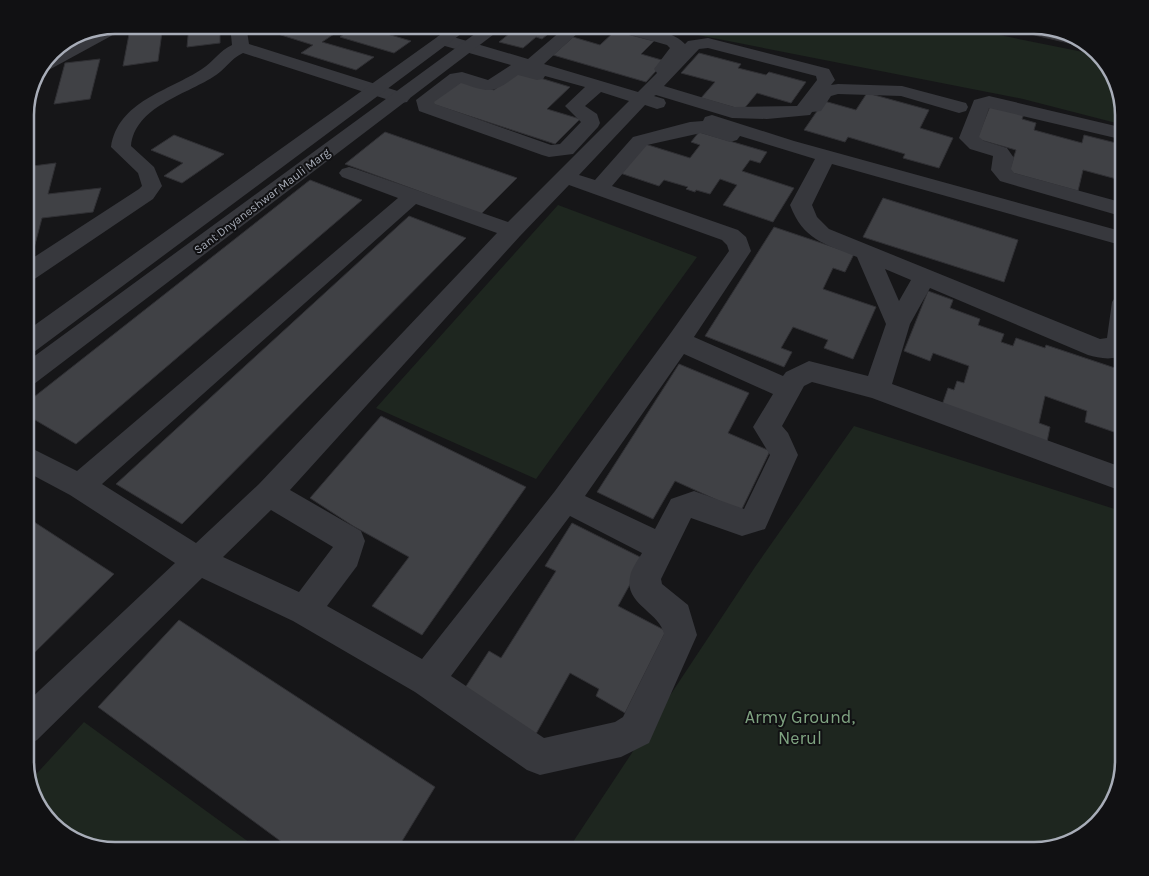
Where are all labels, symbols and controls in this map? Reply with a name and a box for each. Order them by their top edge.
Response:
street label: Sant Dnyaneshwar Mauli Marg [191,145,333,257]
park label: Army Ground, Nerul [745,706,855,749]

